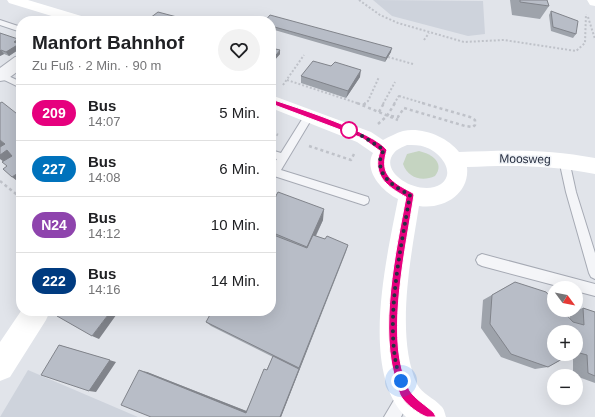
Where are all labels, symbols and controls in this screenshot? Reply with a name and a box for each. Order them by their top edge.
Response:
button: heart [218,29,260,71]
text: Manfort Bahnhof [32,32,184,53]
text: Zu Fuß · 2 Min. · 90 m [32,58,161,73]
text: Bus [88,97,116,114]
text: 5 Min. [219,104,260,121]
text: 209 [42,105,66,121]
text: 14:07 [88,114,121,129]
unlabelled marker [340,121,358,139]
street label: Moosweg [499,152,551,166]
text: Bus [88,153,116,170]
text: 6 Min. [219,160,260,177]
text: 227 [42,161,66,177]
text: 14:08 [88,170,121,185]
text: Bus [88,209,116,226]
text: 10 Min. [211,216,260,233]
text: N24 [41,217,67,233]
text: 14:12 [88,226,121,241]
text: Bus [88,265,116,282]
text: 14 Min. [211,272,260,289]
text: 222 [42,273,66,289]
north arrow [547,281,583,317]
map controls [547,281,583,405]
text: 14:16 [88,282,121,297]
button: + [547,325,583,361]
button: − [547,369,583,405]
your location [391,371,411,391]

